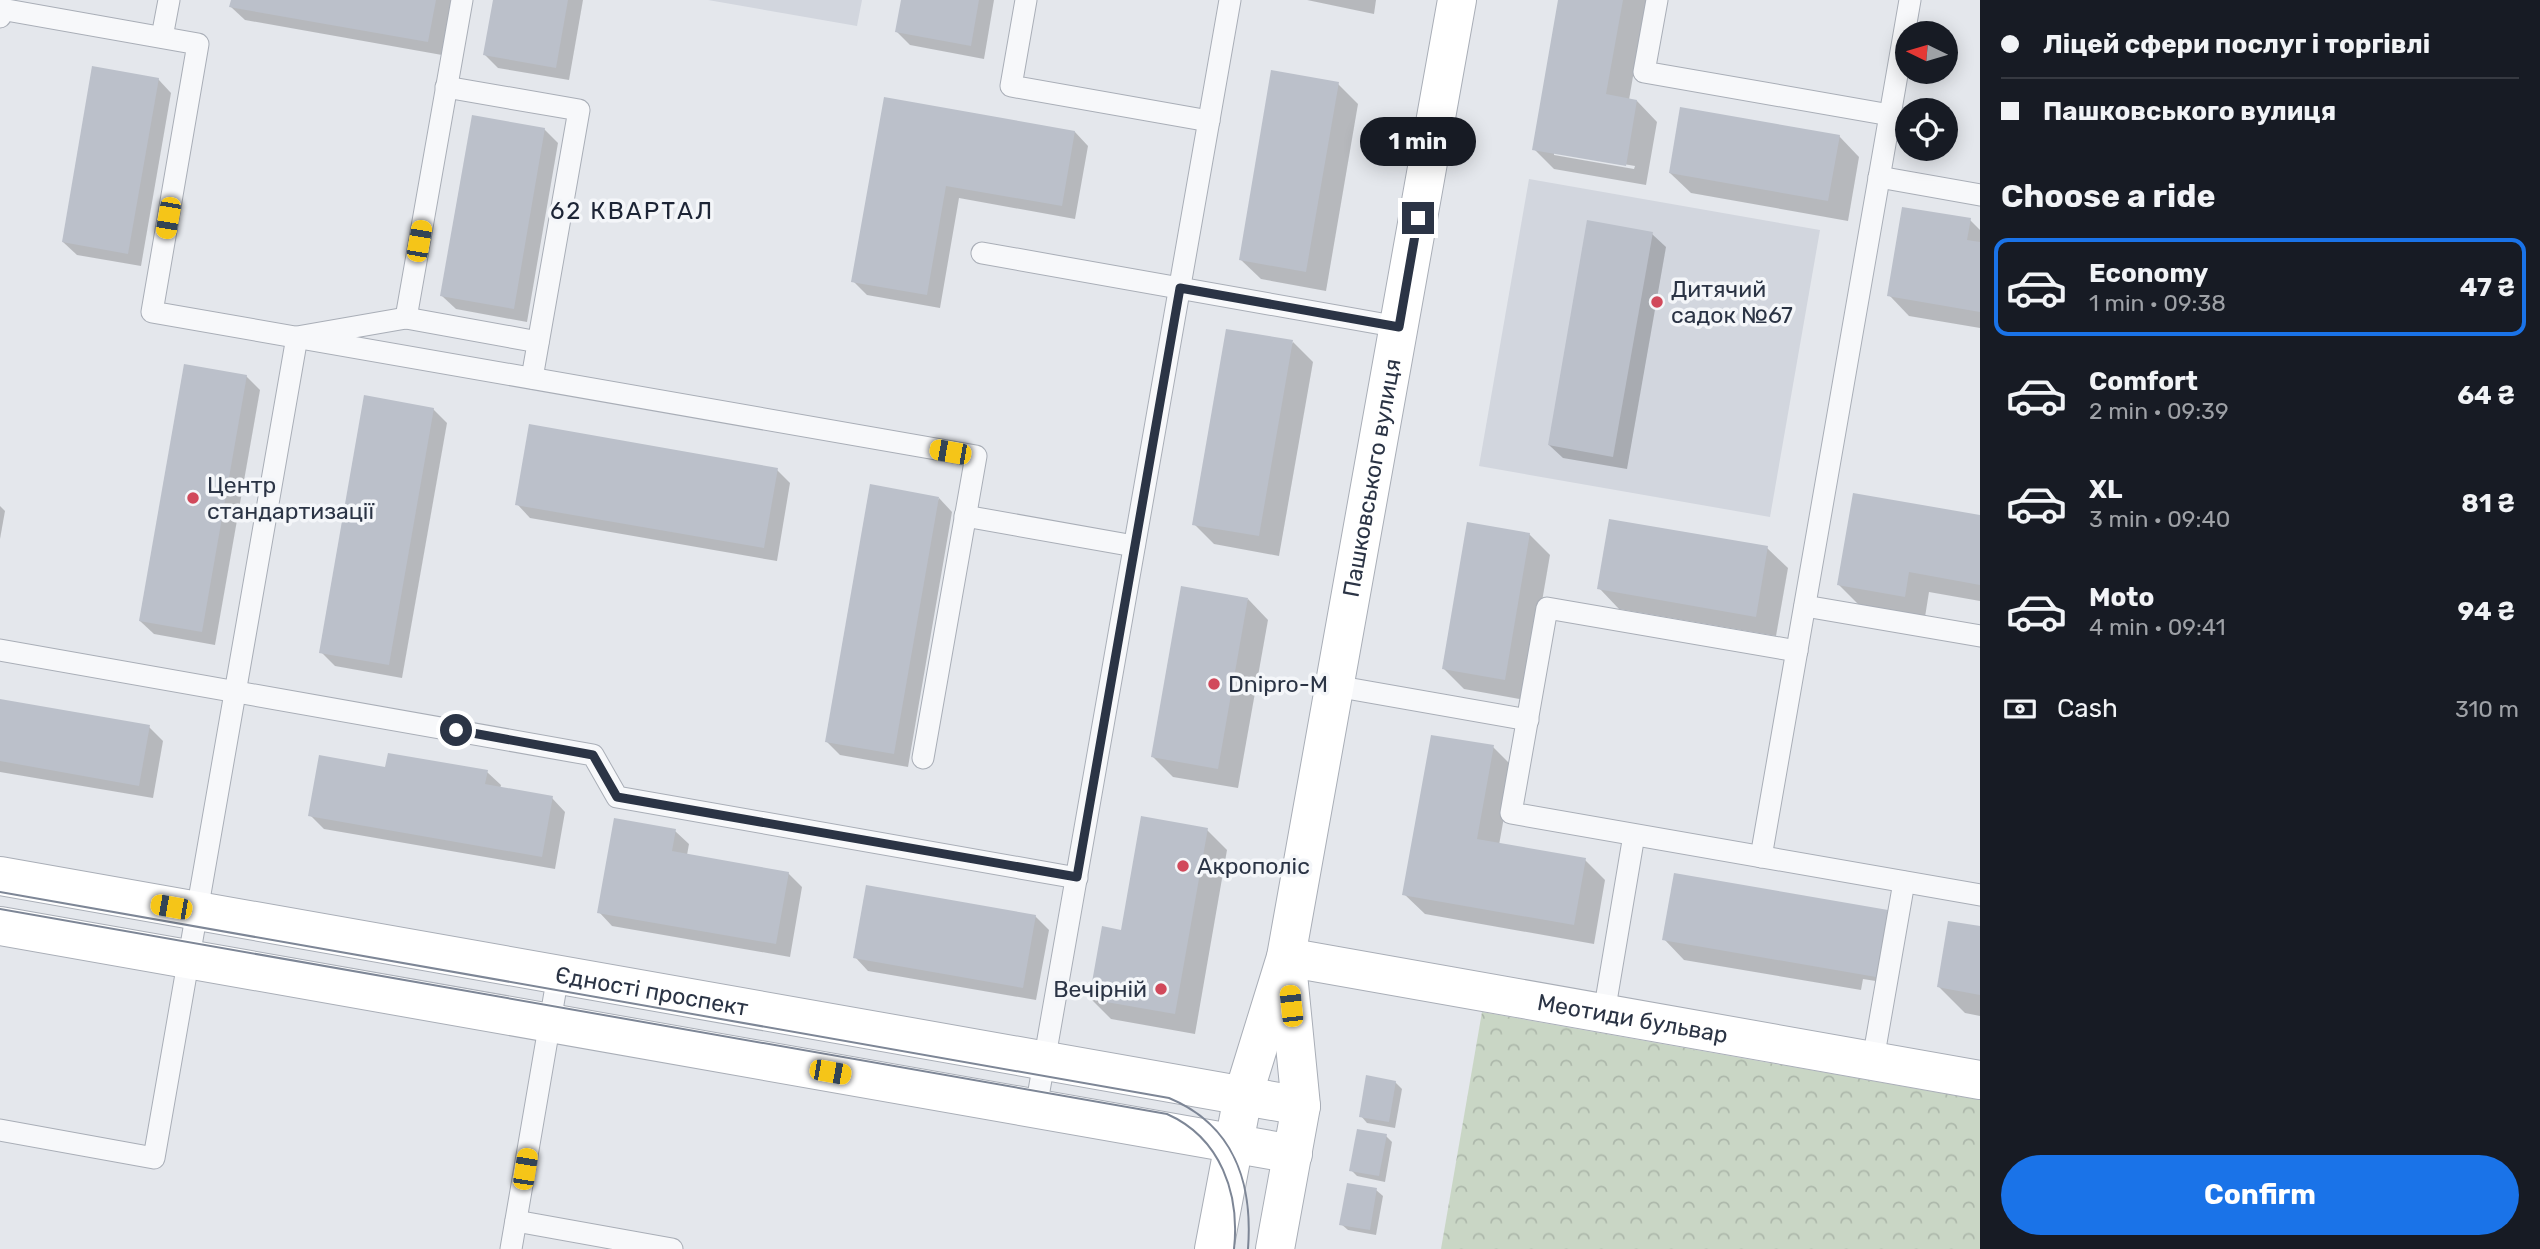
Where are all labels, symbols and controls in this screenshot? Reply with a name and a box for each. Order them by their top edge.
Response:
north arrow [1895,21,1958,84]
map controls [1895,21,1958,161]
text: Ліцей сфери послуг і торгівлі [2043,29,2430,60]
text: Пашковського вулиця [2043,96,2336,127]
button: locate [1895,98,1958,161]
callout: 1 min [1360,116,1476,166]
text: 1 min [1389,127,1447,155]
text: Choose a ride [2001,177,2215,215]
car [155,195,182,241]
district label: 62 КВАРТАЛ [550,197,714,225]
route end [1402,202,1434,234]
car [406,218,433,264]
icon: car [2005,256,2068,319]
text: Economy [2089,258,2208,289]
text: 47 ₴ [2460,272,2515,303]
place label: Дитячий садок №67 [1671,275,1793,329]
text: 1 min · 09:38 [2089,289,2226,317]
marker: Дитячий садок №67 [1649,294,1665,310]
street label: Пашковського вулиця [1337,356,1407,599]
icon: car [2005,364,2068,427]
text: Comfort [2089,366,2198,397]
text: 64 ₴ [2457,380,2515,411]
text: 2 min · 09:39 [2089,397,2229,425]
car [928,438,973,466]
place label: Центр стандартизації [207,471,374,525]
icon: car [2005,472,2068,535]
text: XL [2089,474,2122,505]
text: 81 ₴ [2461,488,2515,519]
marker: Центр стандартизації [185,490,201,506]
text: 3 min · 09:40 [2089,505,2230,533]
icon: car [2005,580,2068,643]
text: Moto [2089,582,2154,613]
text: 94 ₴ [2458,596,2515,627]
text: 4 min · 09:41 [2089,613,2226,641]
place label: Dnipro-M [1228,670,1328,698]
marker: Dnipro-M [1206,676,1222,692]
icon: cash [2001,690,2039,728]
text: Cash [2057,693,2118,724]
text: 310 m [2455,695,2519,723]
route start [440,714,472,746]
place label: Акрополіс [1197,852,1310,880]
marker: Акрополіс [1175,858,1191,874]
car [149,893,194,921]
street label: Єдності проспект [553,960,751,1022]
place label: Вечірній [1053,975,1147,1003]
marker: Вечірній [1153,981,1169,997]
car [1279,984,1304,1028]
street label: Меотиди бульвар [1535,988,1730,1049]
car [808,1058,853,1086]
car [512,1147,539,1191]
button: Confirm [2001,1155,2519,1235]

